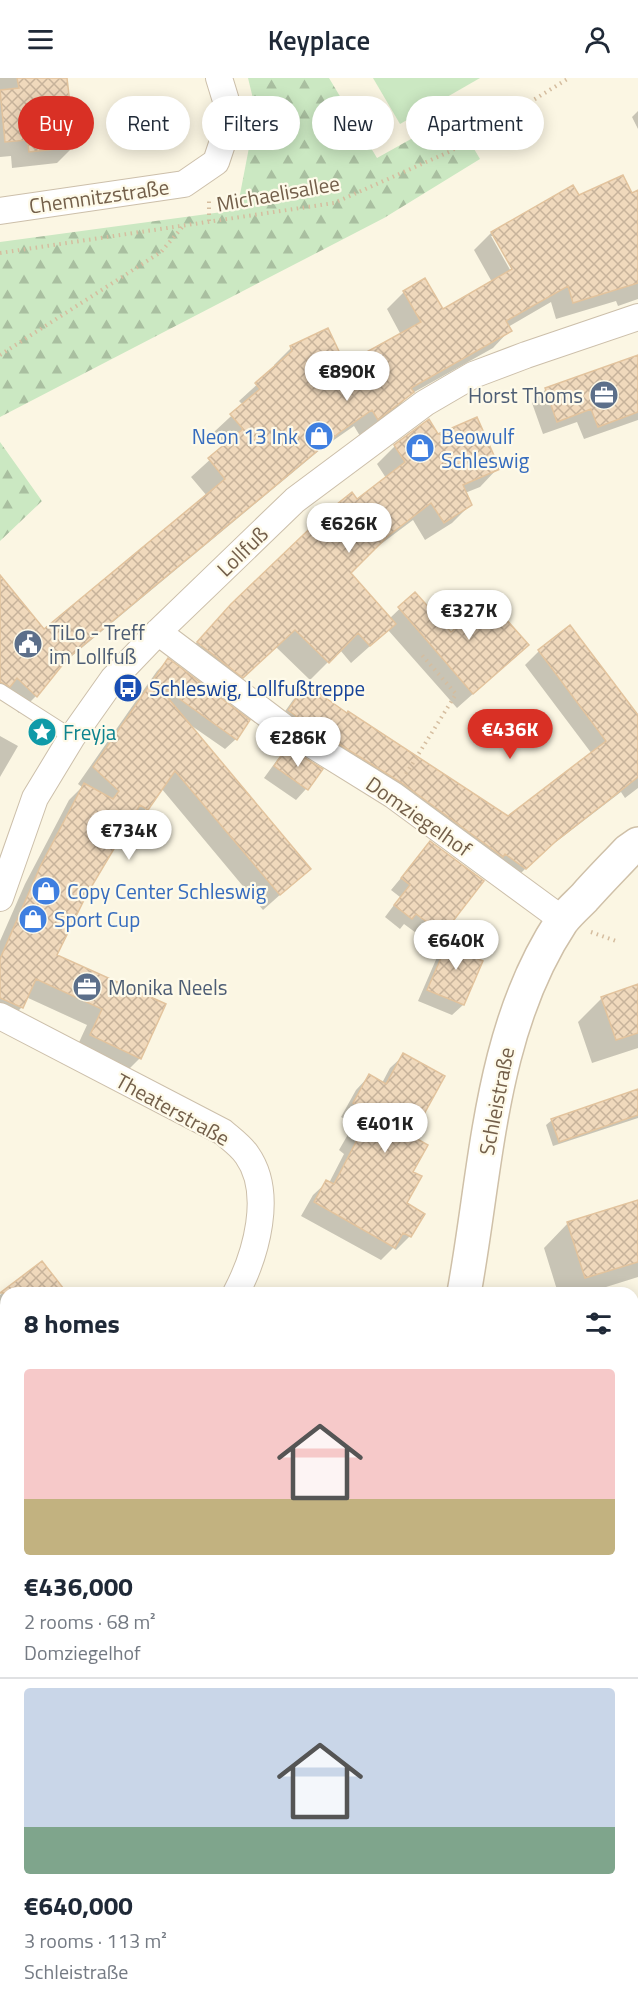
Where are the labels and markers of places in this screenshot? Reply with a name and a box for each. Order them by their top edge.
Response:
pin: €890K [305,351,389,402]
place label: Horst Thoms [468,379,583,411]
office icon: Horst Thoms [588,379,620,411]
place label: Neon 13 Ink [192,420,298,452]
shop icon: Neon 13 Ink [303,420,335,452]
place label: Beowulf Schleswig [441,420,530,476]
shop icon: Beowulf Schleswig [404,432,436,464]
pin: €626K [307,503,391,554]
pin: €327K [427,590,511,641]
place label: TiLo - Treff im Lollfuß [49,616,145,672]
public building icon: TiLo - Treff im Lollfuß [12,628,44,660]
bus stop icon: Schleswig, Lollfußtreppe [112,672,144,704]
place label: Schleswig, Lollfußtreppe [149,672,365,704]
pin: €436K [468,709,552,760]
place icon: Freyja [26,716,58,748]
place label: Freyja [63,716,117,748]
pin: €286K [256,717,340,768]
pin: €734K [87,810,171,861]
shop icon: Copy Center Schleswig [30,875,62,907]
place label: Copy Center Schleswig [67,875,266,907]
shop icon: Sport Cup [17,903,49,935]
place label: Sport Cup [54,903,140,935]
pin: €640K [414,920,498,971]
office icon: Monika Neels [71,971,103,1003]
place label: Monika Neels [108,971,228,1003]
pin: €401K [343,1103,427,1154]

